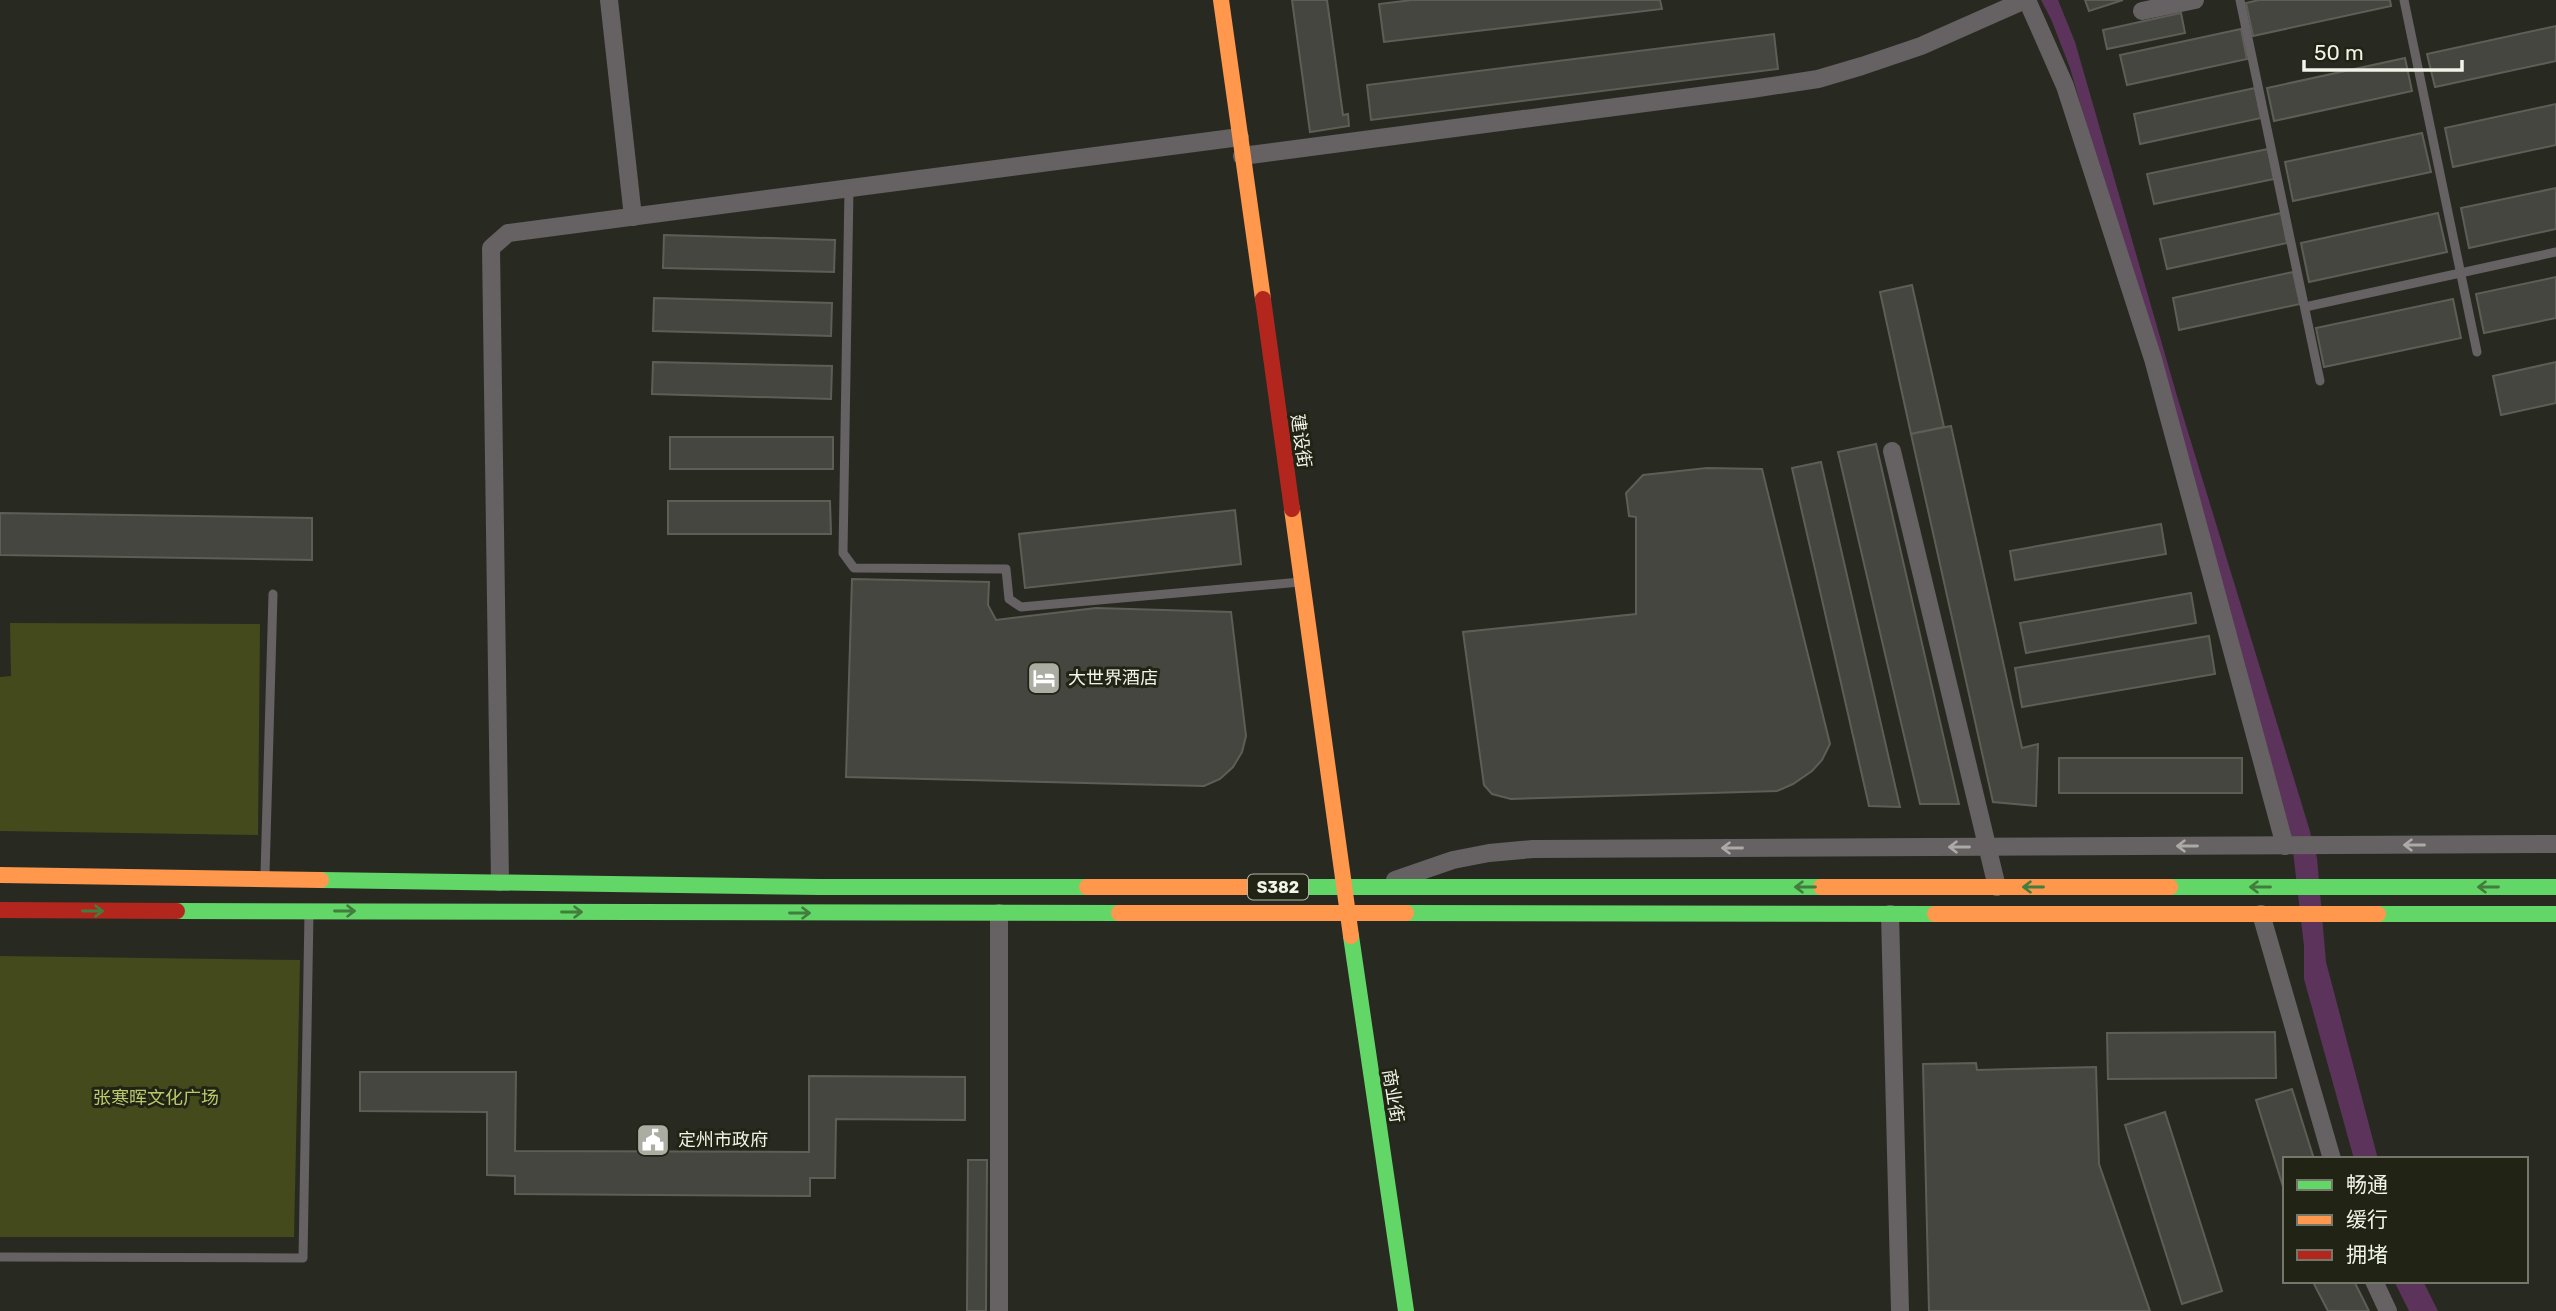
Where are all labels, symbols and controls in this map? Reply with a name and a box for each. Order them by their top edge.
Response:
scale bar [2304,28,2462,72]
text: 50 m [2314,40,2364,65]
street label: 建设街 [1286,413,1316,469]
hotel icon: 大世界酒店 [1025,659,1063,697]
place label: 大世界酒店 [1068,667,1158,689]
one-way arrow [2403,838,2426,852]
one-way arrow [2176,839,2199,853]
one-way arrow [1948,840,1971,854]
one-way arrow [1721,841,1744,855]
road number: S382 [1248,874,1308,900]
one-way arrow [1794,880,1817,894]
one-way arrow [2022,880,2045,894]
one-way arrow [2249,880,2272,894]
one-way arrow [2477,880,2500,894]
one-way arrow [81,904,104,918]
one-way arrow [333,904,356,918]
one-way arrow [560,905,583,919]
one-way arrow [788,906,811,920]
street label: 商业街 [1378,1068,1408,1124]
park label: 张寒晖文化广场 [93,1087,219,1109]
public building icon: 定州市政府 [634,1121,672,1159]
place label: 定州市政府 [678,1129,768,1151]
legend [2283,1157,2528,1283]
text: 畅通 [2346,1172,2388,1197]
text: 缓行 [2346,1207,2388,1232]
text: 拥堵 [2346,1242,2388,1267]

